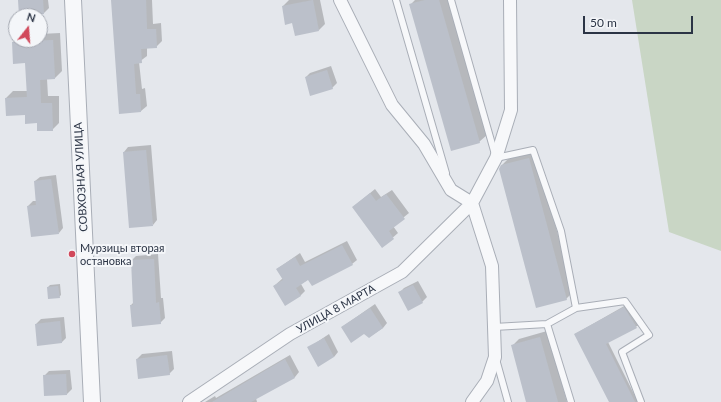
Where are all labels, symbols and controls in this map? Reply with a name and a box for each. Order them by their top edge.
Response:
north arrow [8,8,48,48]
scale bar [585,8,695,34]
text: N [25,10,37,24]
text: 50 m [590,15,617,30]
street label: СОВХОЗНАЯ УЛИЦА [72,122,90,232]
place label: Мурзицы вторая остановка [80,241,164,267]
marker: Мурзицы вторая остановка [67,249,77,259]
street label: УЛИЦА 8 МАРТА [294,282,378,336]

